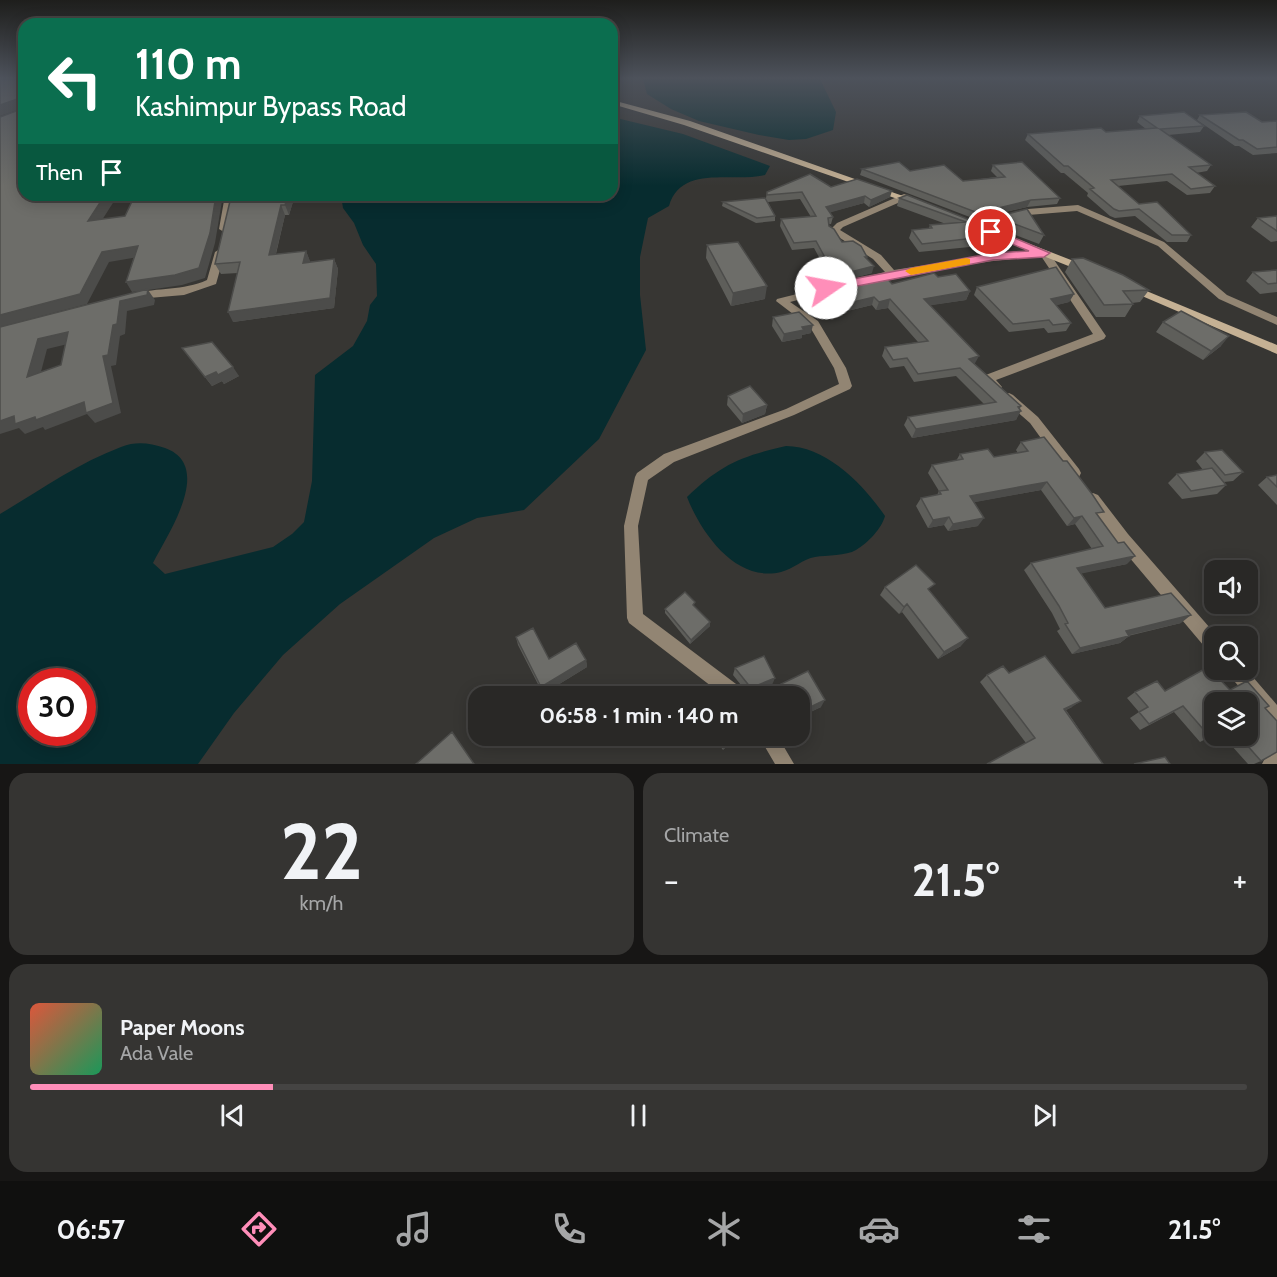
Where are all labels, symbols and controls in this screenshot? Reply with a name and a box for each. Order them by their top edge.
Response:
text: 110 m [135,38,242,90]
icon: left [36,42,114,120]
text: Kashimpur Bypass Road [135,90,406,123]
icon: arrive [95,156,128,189]
text: Then [36,159,83,186]
pin [965,206,1016,257]
icon: arrive [974,215,1007,248]
position arrow [794,256,858,320]
map controls [1204,560,1258,746]
button: sound [1204,560,1258,614]
button: search [1204,626,1258,680]
speed limit sign: 30 [18,668,96,746]
button: layers [1204,692,1258,746]
text: 06:58 · 1 min · 140 m [540,702,738,729]
text: 22 [280,804,363,899]
text: Climate [664,823,729,847]
text: 21.5° [912,853,999,907]
text: − [664,860,679,900]
text: + [1232,860,1247,900]
text: km/h [300,891,343,915]
text: Paper Moons [120,1014,244,1041]
text: Ada Vale [120,1041,193,1065]
icon: previous [216,1099,249,1132]
icon: pause [622,1099,655,1132]
icon: next [1028,1099,1061,1132]
icon: directions [238,1208,280,1250]
icon: music [393,1208,435,1250]
icon: phone [548,1208,590,1250]
icon: climate [703,1208,745,1250]
icon: car [858,1208,900,1250]
icon: filters [1013,1208,1055,1250]
text: 06:57 [56,1213,125,1246]
text: 21.5° [1168,1213,1220,1246]

